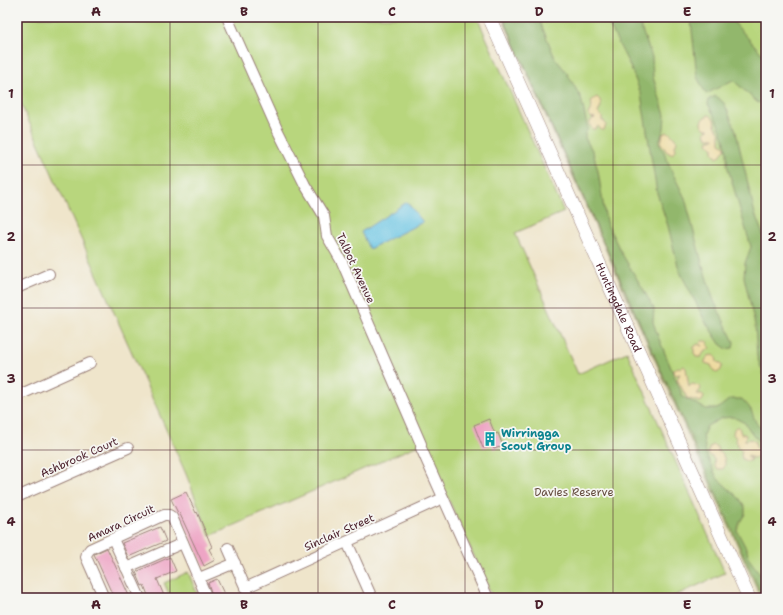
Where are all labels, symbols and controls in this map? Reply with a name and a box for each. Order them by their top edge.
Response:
text: A [91,3,101,20]
text: B [240,3,248,20]
text: C [388,3,396,20]
text: D [534,3,544,20]
text: E [683,3,692,20]
text: 1 [8,85,14,102]
text: 1 [769,85,775,102]
text: 2 [6,228,16,245]
text: 2 [767,228,777,245]
street label: Talbot Avenue [333,231,378,306]
street label: Huntingdale Road [592,260,645,355]
text: 3 [6,370,16,387]
text: 3 [767,370,777,387]
place label: Wirringga Scout Group [501,426,572,454]
building icon: Wirringga Scout Group [482,431,498,447]
street label: Ashbrook Court [38,434,121,481]
park label: Davies Reserve [534,485,614,500]
street label: Amara Circuit [85,501,157,546]
street label: Sinclair Street [302,510,377,555]
text: 4 [6,513,16,530]
text: 4 [767,513,777,530]
text: A [91,596,101,613]
text: B [240,596,248,613]
text: C [388,596,396,613]
text: D [534,596,544,613]
text: E [683,596,692,613]

